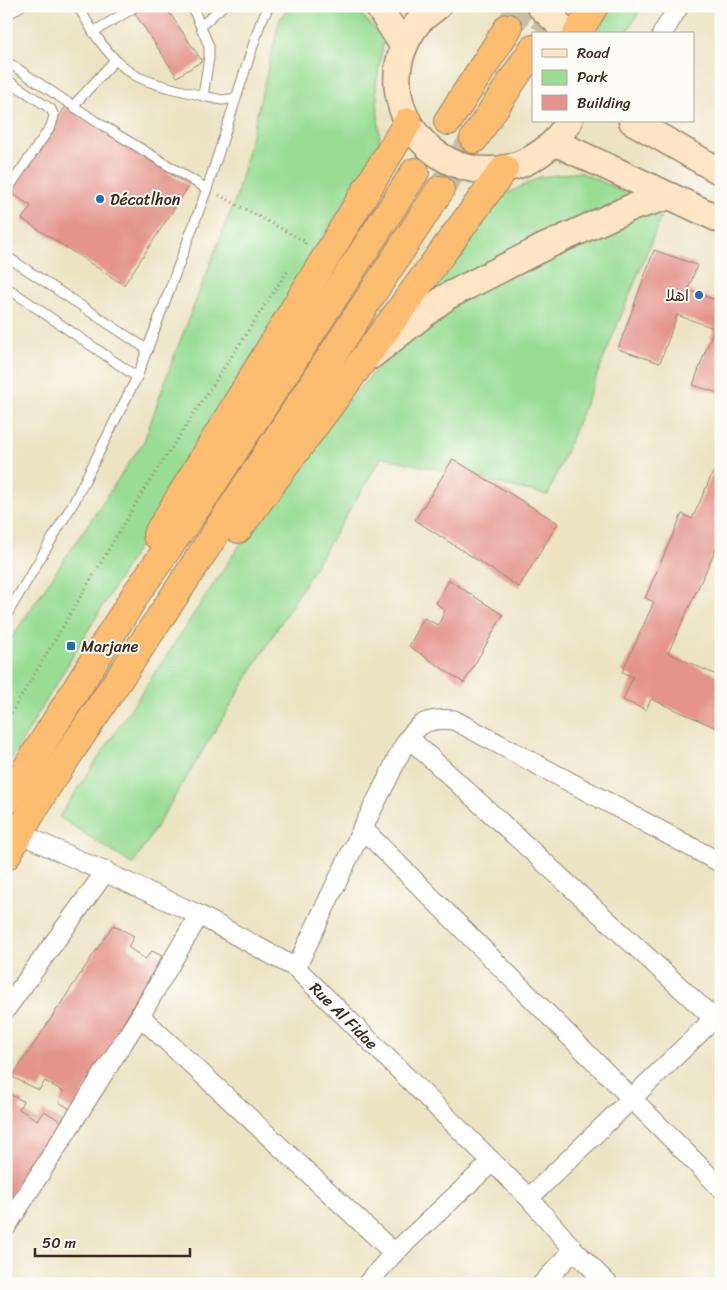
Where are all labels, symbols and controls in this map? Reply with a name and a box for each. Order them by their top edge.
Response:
legend [532,32,694,122]
text: Road [577,40,610,66]
text: Park [577,64,608,90]
text: Building [577,90,631,116]
place label: Décatlhon [110,185,181,214]
marker: Décatlhon [94,193,106,205]
place label: اهلا [665,281,689,310]
marker: اهلا [693,289,705,301]
place label: Marjane [81,632,139,661]
marker: Marjane [65,640,77,652]
street label: Rue Al Fidae [303,974,386,1057]
scale bar [35,1225,190,1257]
text: 50 m [42,1230,77,1256]

